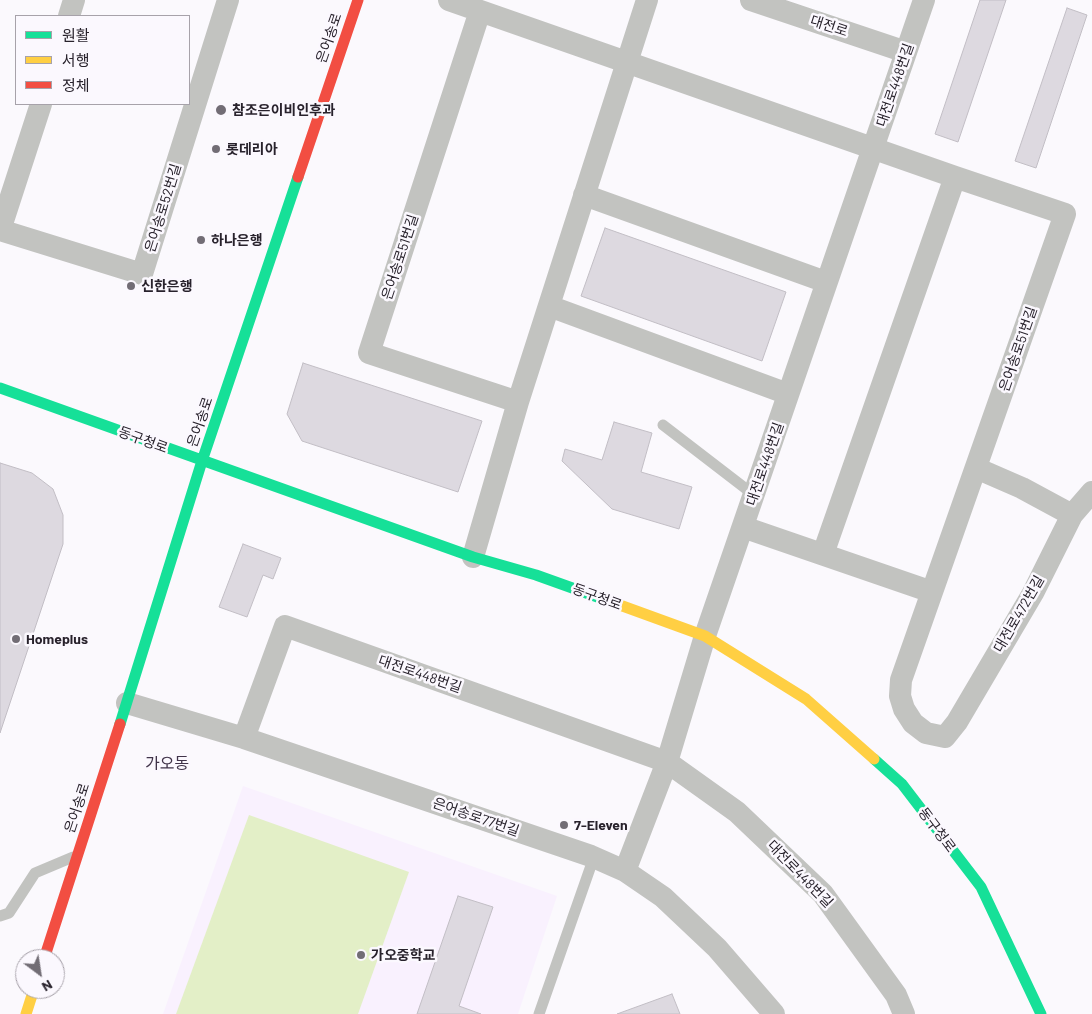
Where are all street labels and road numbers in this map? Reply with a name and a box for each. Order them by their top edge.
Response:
street label: 은어송로 [313,11,345,65]
street label: 대전로 [808,12,850,40]
street label: 대전로448번길 [873,41,917,129]
street label: 은어송로52번길 [142,162,184,254]
street label: 은어송로51번길 [378,212,422,302]
street label: 은어송로51번길 [996,304,1040,394]
street label: 은어송로 [184,395,216,449]
street label: 대전로448번길 [743,420,787,508]
street label: 동구청로 [116,423,170,457]
street label: 대전로472번길 [990,573,1048,655]
street label: 동구청로 [570,580,624,614]
street label: 대전로448번길 [376,652,464,696]
street label: 은어송로 [61,781,93,835]
street label: 은어송로77번길 [430,794,522,840]
street label: 동구청로 [915,804,959,856]
street label: 대전로448번길 [764,837,836,911]

